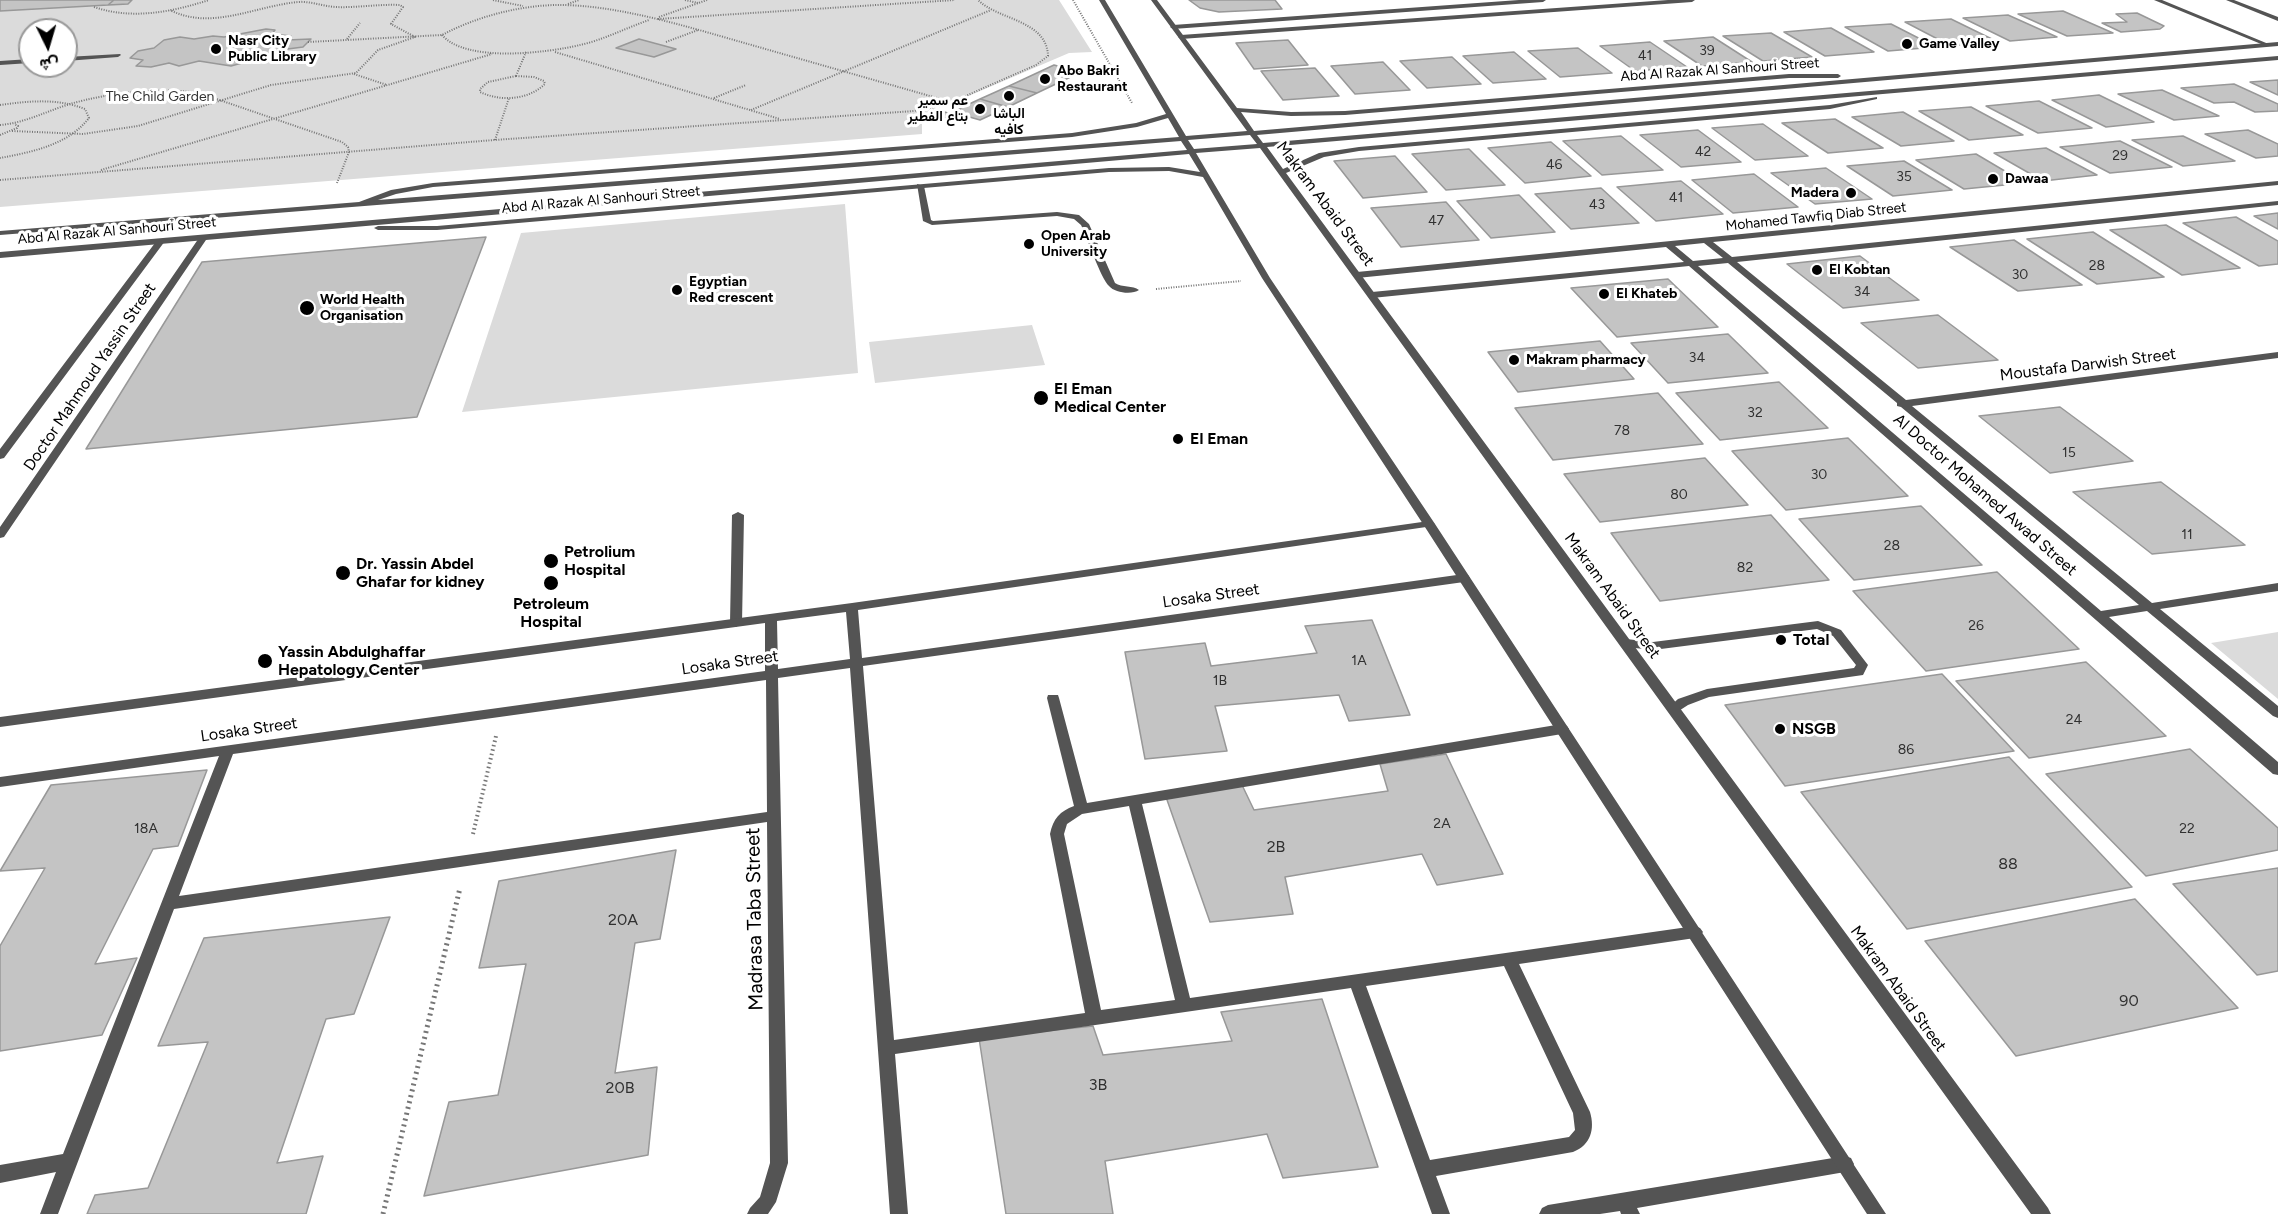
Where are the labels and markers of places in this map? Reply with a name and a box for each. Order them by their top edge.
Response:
place label: Nasr City Public Library [228,33,316,66]
place label: Game Valley [1919,36,2000,52]
marker: Game Valley [1900,37,1914,51]
marker: Nasr City Public Library [209,42,223,56]
place label: Abo Bakri Restaurant [1057,63,1128,96]
marker: Abo Bakri Restaurant [1038,72,1052,86]
marker: الباشا كافيه [1002,89,1016,103]
place label: عم سمير بتاع الفطير [908,93,968,125]
marker: عم سمير بتاع الفطير [973,102,987,116]
place label: الباشا كافيه [993,106,1025,138]
place label: Dawaa [2005,171,2048,187]
marker: Dawaa [1986,172,2000,186]
place label: Madera [1791,185,1839,201]
marker: Madera [1844,186,1858,200]
place label: Open Arab University [1041,228,1111,260]
marker: Open Arab University [1022,237,1036,251]
place label: El Kobtan [1829,262,1890,278]
marker: El Kobtan [1810,263,1824,277]
place label: Egyptian Red crescent [689,274,774,306]
marker: Egyptian Red crescent [670,283,684,297]
place label: El Khateb [1616,286,1677,302]
marker: El Khateb [1597,287,1611,301]
place label: World Health Organisation [320,292,405,324]
marker: World Health Organisation [298,299,316,317]
place label: Makram pharmacy [1526,352,1646,368]
marker: Makram pharmacy [1507,353,1521,367]
place label: El Eman Medical Center [1054,379,1166,417]
marker: El Eman Medical Center [1032,389,1050,407]
place label: El Eman [1190,429,1248,449]
marker: El Eman [1171,432,1185,446]
place label: Petrolium Hospital [564,542,635,580]
marker: Petrolium Hospital [542,552,560,570]
place label: Dr. Yassin Abdel Ghafar for kidney [356,554,484,592]
marker: Dr. Yassin Abdel Ghafar for kidney [334,564,352,582]
marker: Petroleum Hospital [542,574,560,592]
place label: Petroleum Hospital [513,594,589,632]
place label: Total [1793,630,1829,650]
marker: Total [1774,633,1788,647]
place label: Yassin Abdulghaffar Hepatology Center [278,642,425,680]
marker: Yassin Abdulghaffar Hepatology Center [256,652,274,670]
place label: NSGB [1792,719,1836,739]
marker: NSGB [1773,722,1787,736]

